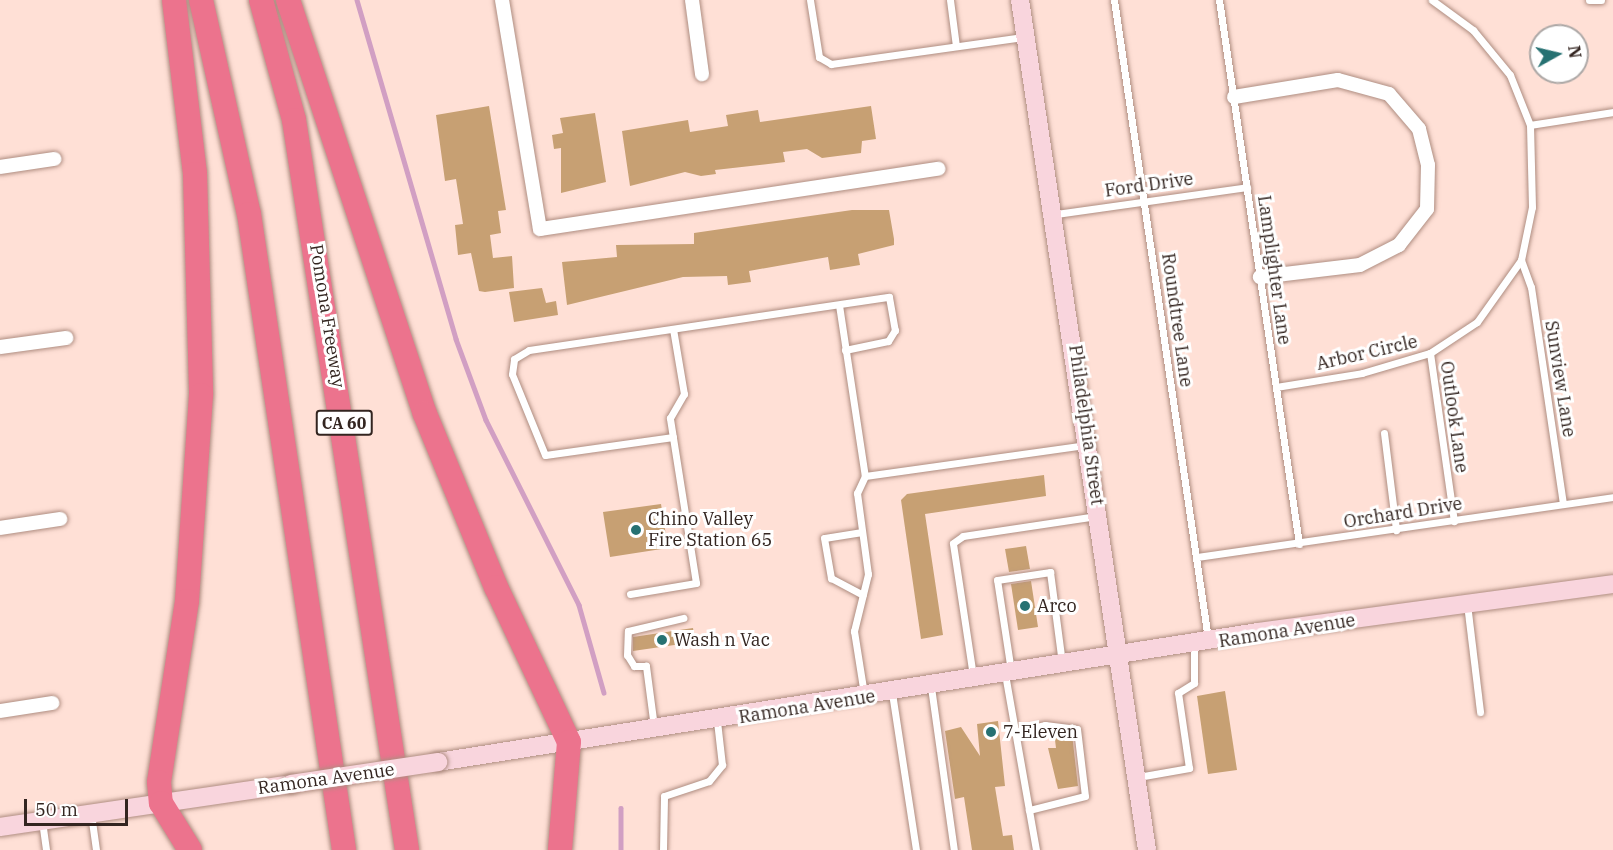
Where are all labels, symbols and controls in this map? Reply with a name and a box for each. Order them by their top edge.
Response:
north arrow [1529,24,1589,84]
text: N [1564,44,1586,59]
street label: Ford Drive [1103,168,1195,202]
street label: Lamplighter Lane [1253,194,1295,346]
street label: Pomona Freeway [305,243,349,389]
street label: Roundtree Lane [1157,252,1197,388]
street label: Sunview Lane [1540,319,1580,439]
street label: Arbor Circle [1314,331,1420,375]
street label: Philadelphia Street [1064,343,1108,507]
street label: Outlook Lane [1435,360,1473,474]
road number: CA 60 [316,410,372,436]
street label: Orchard Drive [1342,493,1464,533]
place label: Chino Valley Fire Station 65 [648,509,772,552]
marker: Chino Valley Fire Station 65 [629,523,643,537]
place label: Arco [1037,595,1077,617]
marker: Arco [1018,599,1032,613]
street label: Ramona Avenue [1217,610,1357,652]
place label: Wash n Vac [674,629,770,651]
marker: Wash n Vac [655,633,669,647]
street label: Ramona Avenue [737,686,877,728]
place label: 7-Eleven [1003,721,1078,743]
marker: 7-Eleven [984,725,998,739]
street label: Ramona Avenue [256,759,396,799]
scale bar [27,787,130,825]
text: 50 m [35,798,78,821]

